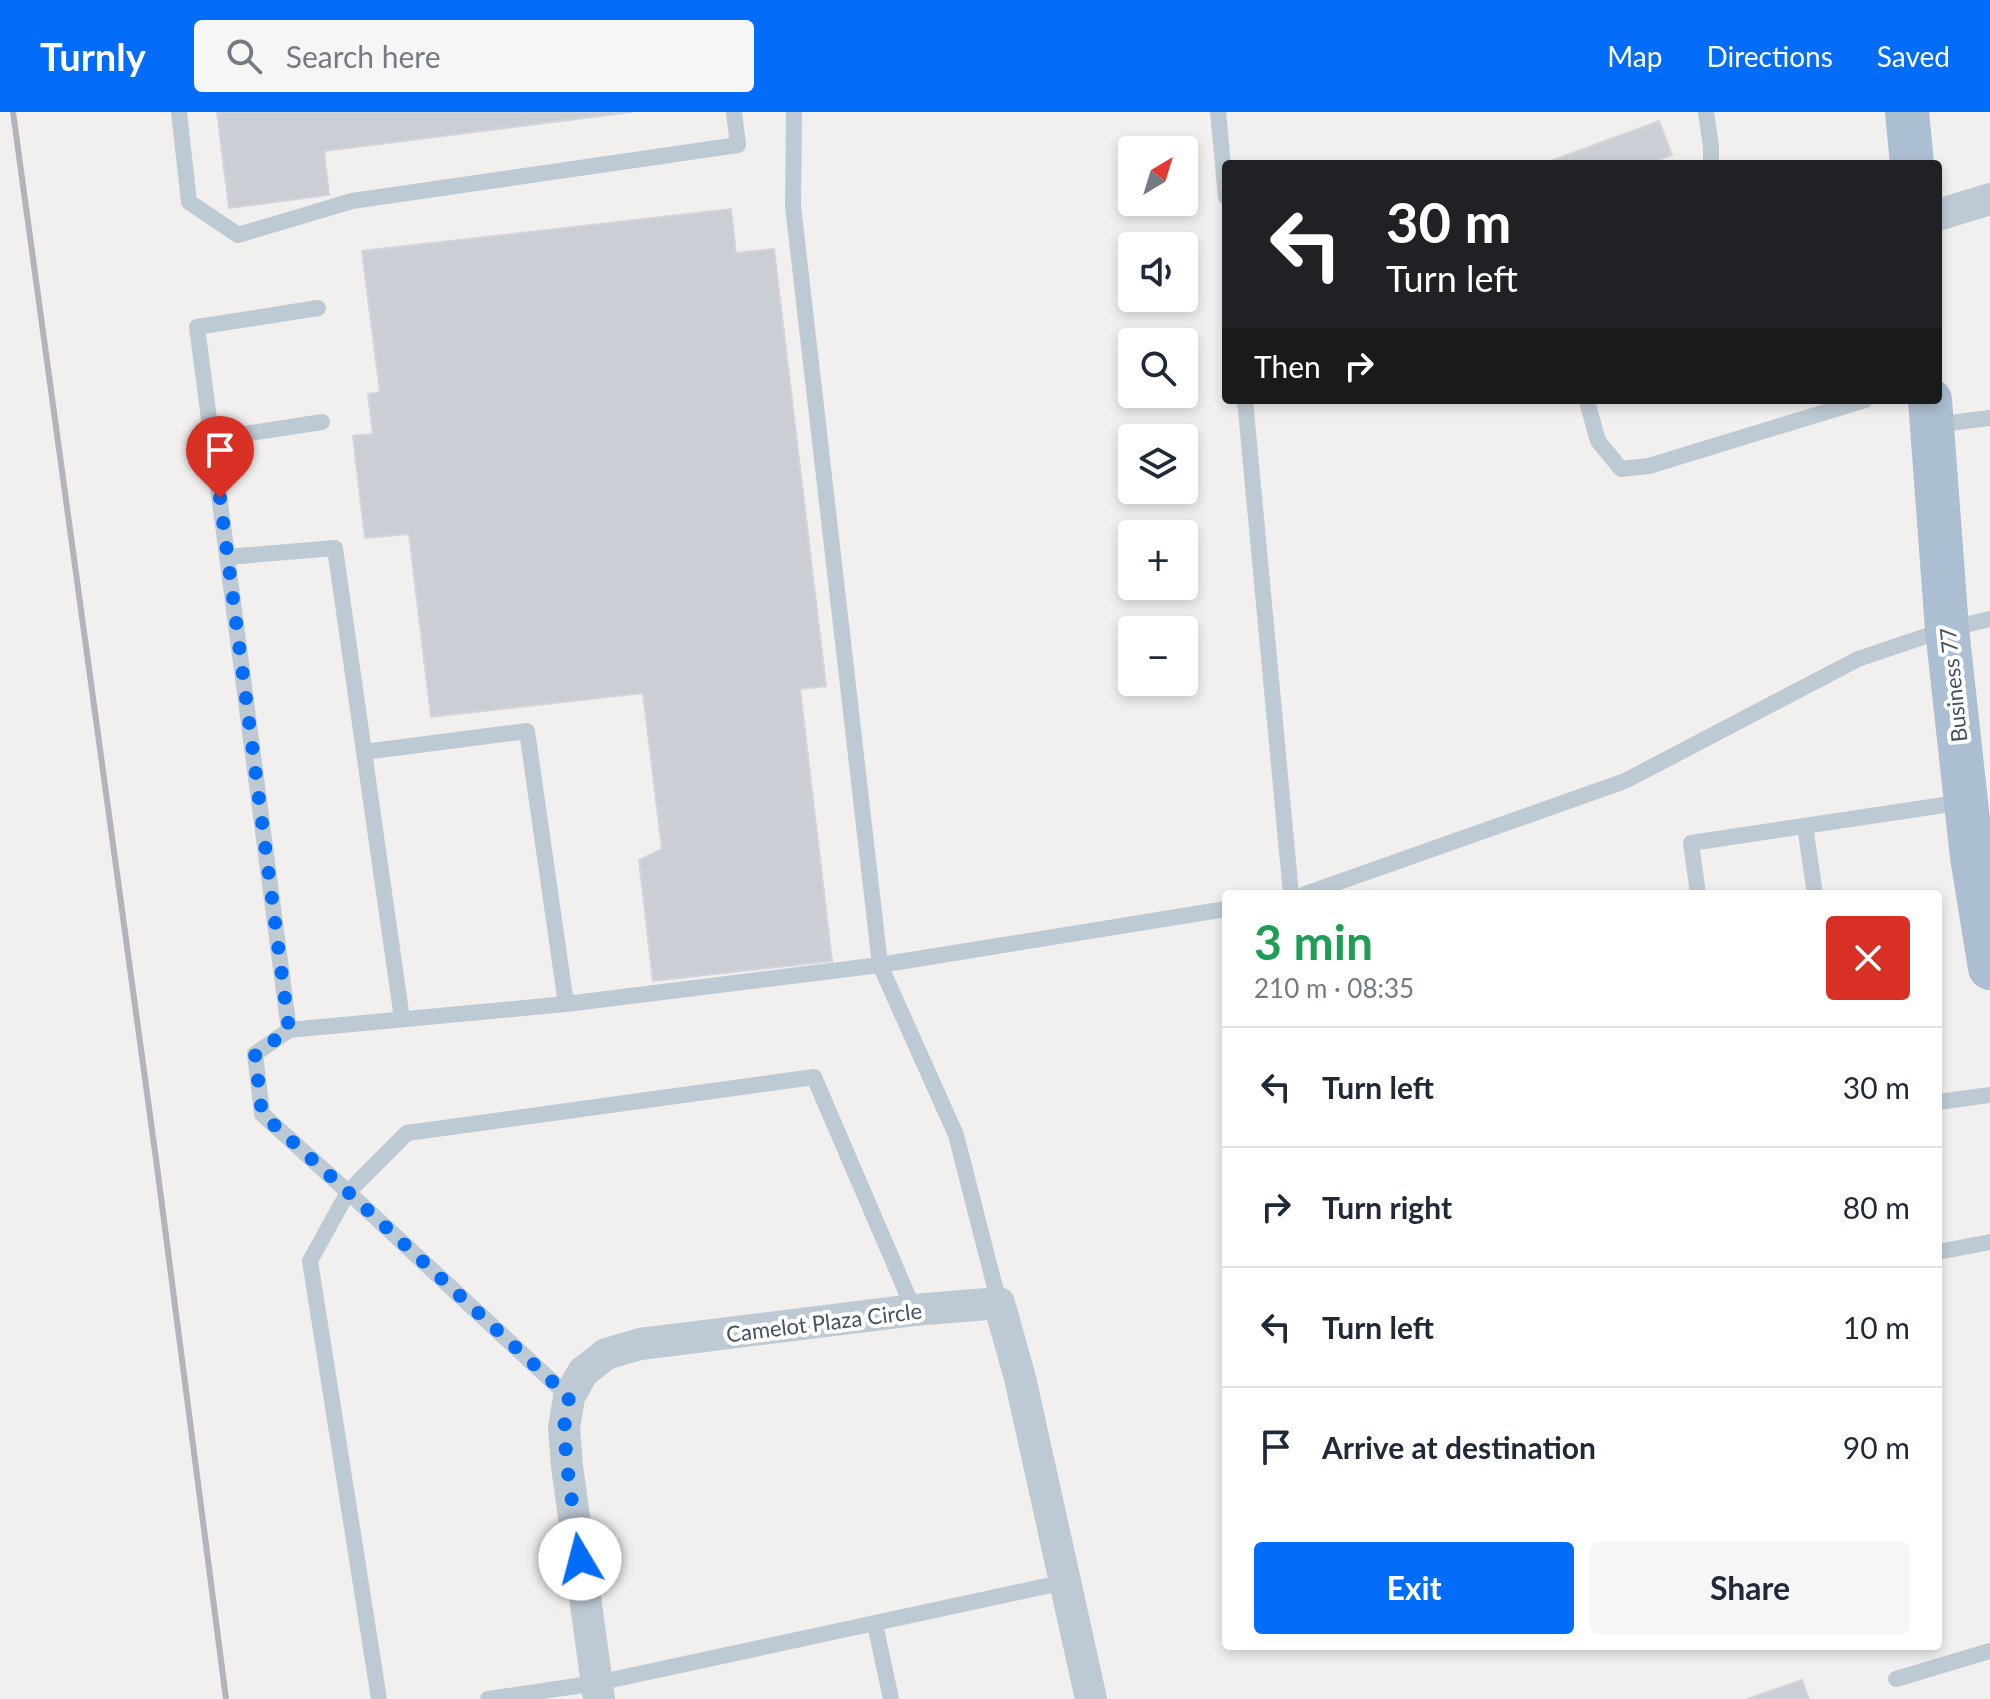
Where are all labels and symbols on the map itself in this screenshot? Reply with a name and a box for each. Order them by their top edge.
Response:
north arrow [1118,136,1198,216]
pin [186,416,254,498]
street label: Business 77 [1934,626,1972,744]
street label: Camelot Plaza Circle [725,1297,923,1347]
position arrow [538,1517,622,1601]

